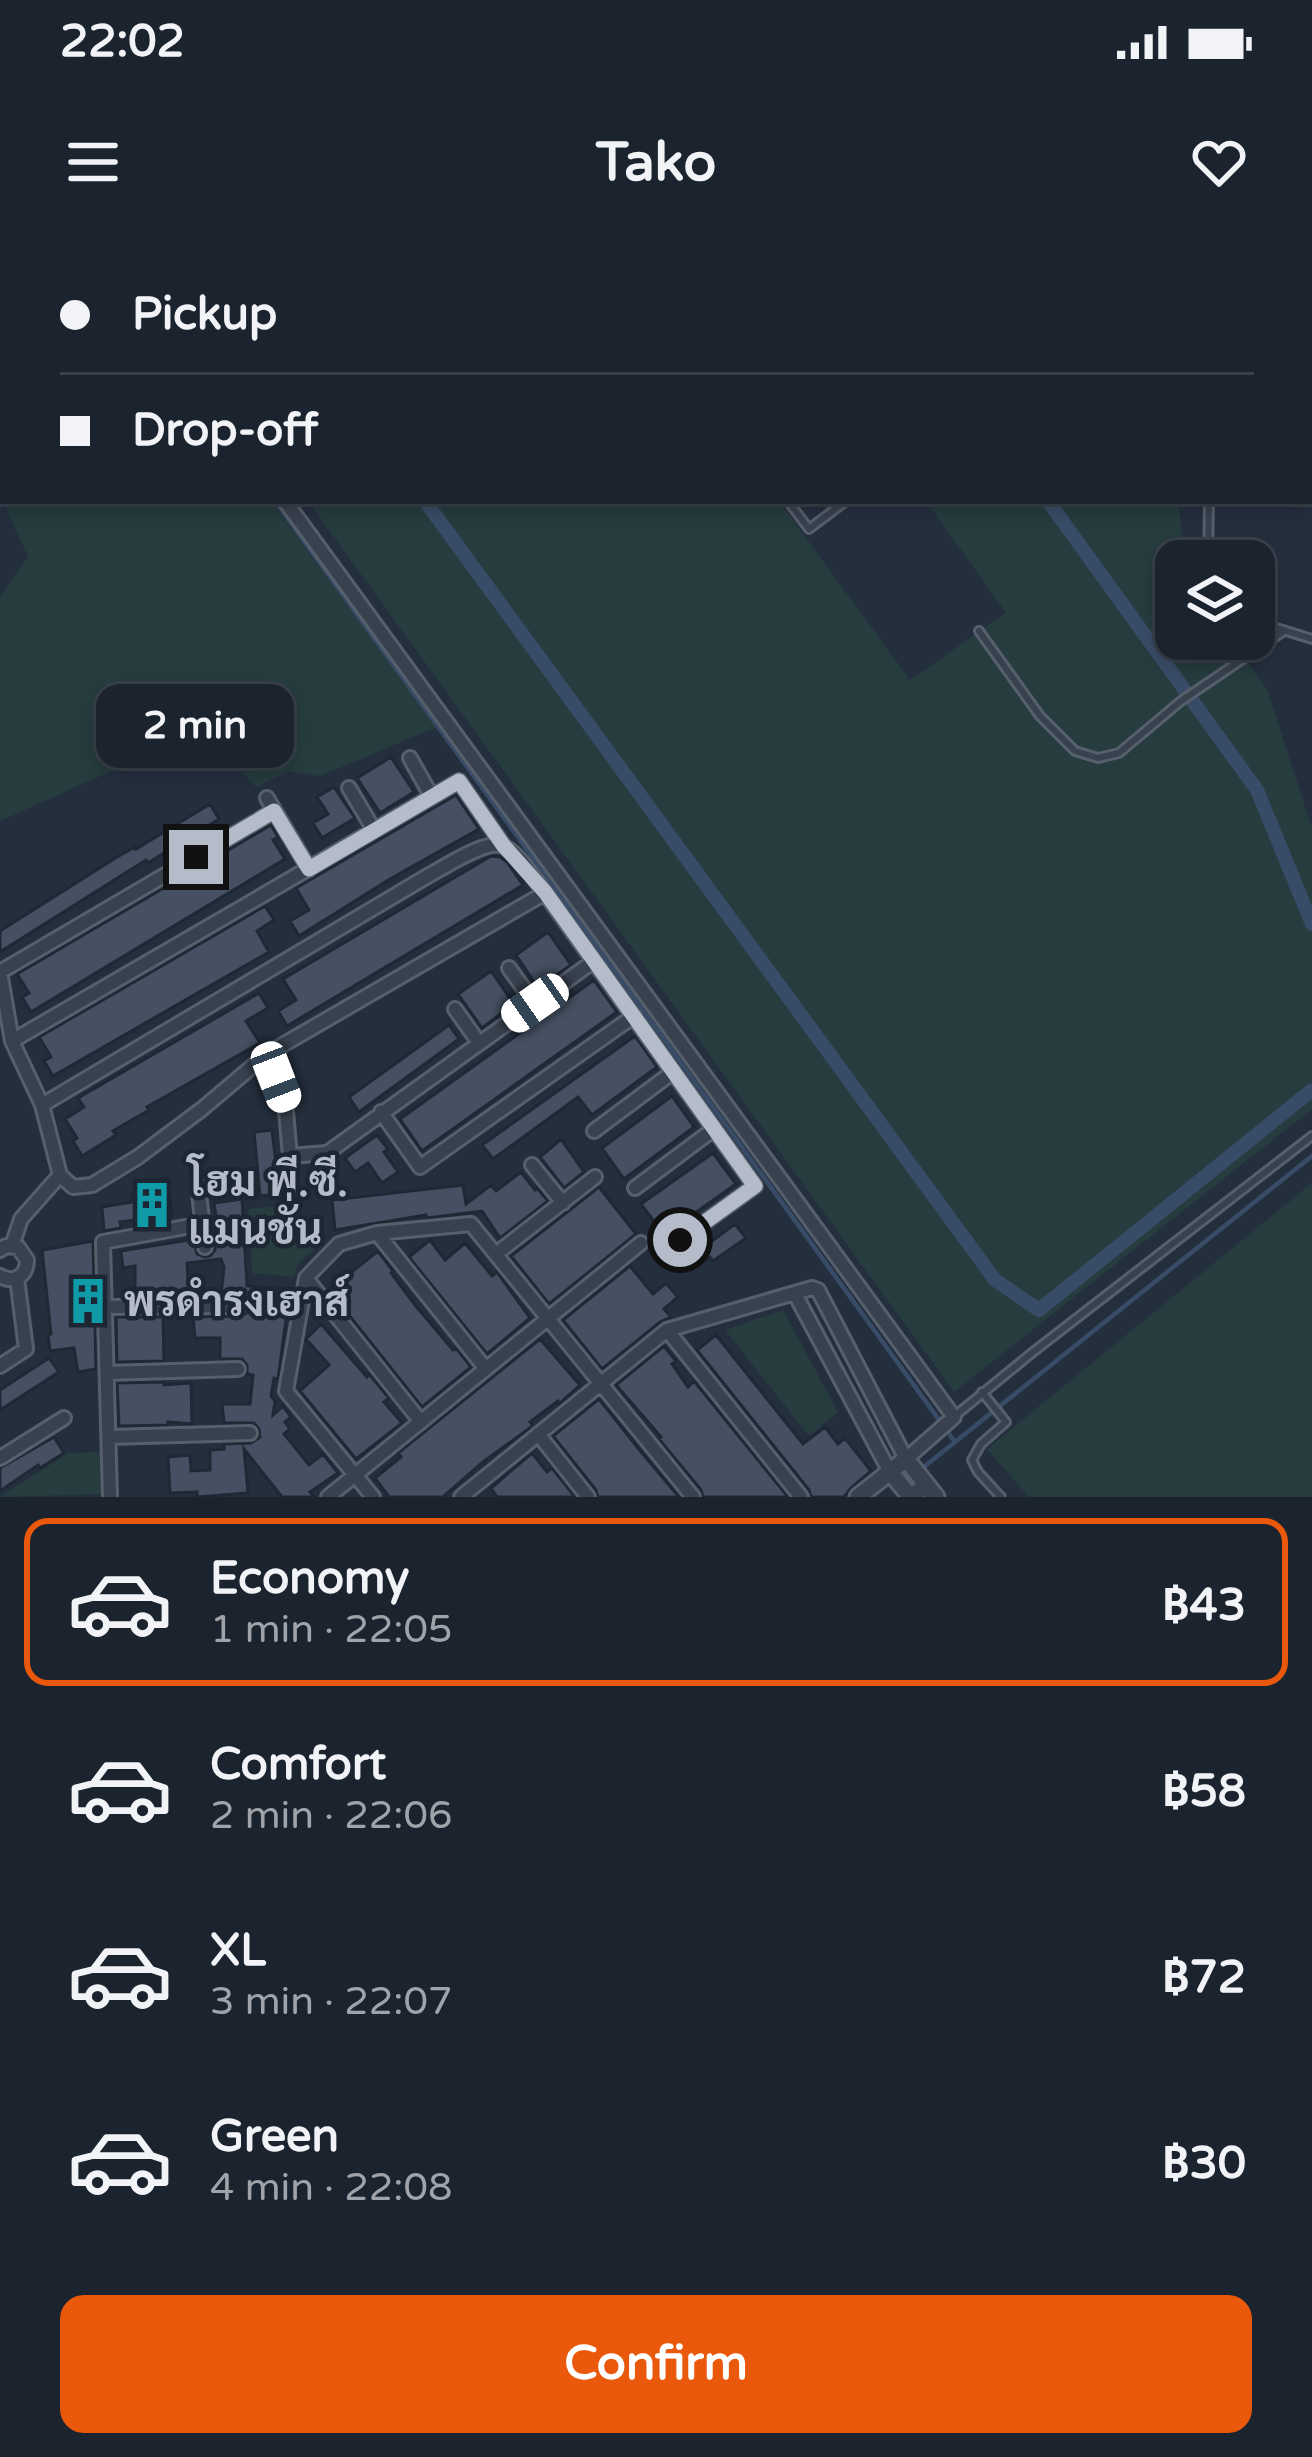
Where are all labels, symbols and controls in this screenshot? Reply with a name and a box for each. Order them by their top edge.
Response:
text: 22:02 [60,15,185,69]
icon: menu [60,129,126,195]
icon: heart [1186,129,1252,195]
text: Tako [596,130,716,195]
text: Pickup [132,288,277,342]
text: Drop-off [132,404,318,458]
map controls [1155,540,1275,660]
button: layers [1155,540,1275,660]
callout: 2 min [97,683,295,767]
text: 2 min [143,702,247,749]
route end [169,830,223,884]
car [495,968,575,1038]
car [246,1037,306,1117]
place label: โฮม พี.ซี. แมนชั่น [185,1153,348,1256]
building icon: โฮม พี.ซี. แมนชั่น [127,1180,177,1230]
route start [653,1213,707,1267]
place label: พรดำรงเฮาส์ [124,1274,350,1328]
building icon: พรดำรงเฮาส์ [63,1276,113,1326]
icon: car [66,1548,174,1656]
text: Economy [210,1552,409,1606]
text: ฿43 [1162,1579,1246,1633]
text: 1 min · 22:05 [210,1606,452,1653]
icon: car [66,1734,174,1842]
text: Comfort [210,1738,386,1792]
text: ฿58 [1162,1765,1246,1819]
text: 2 min · 22:06 [210,1792,452,1839]
icon: car [66,1920,174,2028]
text: XL [210,1924,266,1978]
text: ฿72 [1162,1951,1246,2005]
text: 3 min · 22:07 [210,1978,452,2025]
icon: car [66,2106,174,2214]
text: Green [210,2110,339,2164]
text: ฿30 [1162,2137,1246,2191]
text: 4 min · 22:08 [210,2164,452,2211]
button: Confirm [60,2295,1252,2433]

